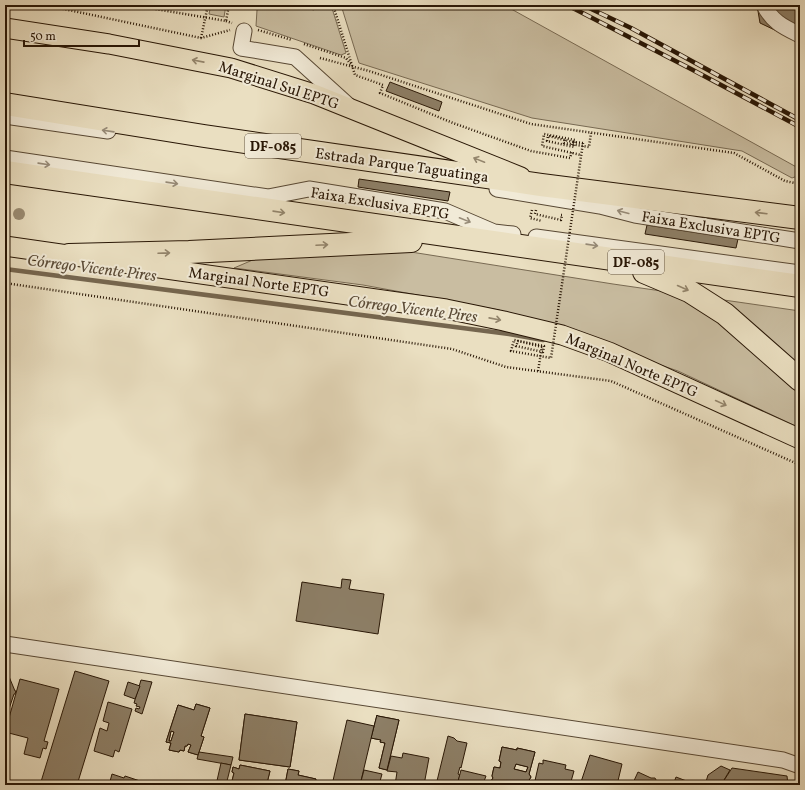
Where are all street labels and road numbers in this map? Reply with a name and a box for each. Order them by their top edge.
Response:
street label: Marginal Sul EPTG [216,57,341,116]
road number: DF-085 [245,134,301,158]
street label: Estrada Parque Taguatinga [314,144,490,189]
street label: Faixa Exclusiva EPTG [309,183,451,226]
street label: Faixa Exclusiva EPTG [640,207,782,250]
road number: DF-085 [608,250,664,274]
street label: Marginal Norte EPTG [187,263,330,304]
street label: Marginal Norte EPTG [562,329,701,404]

